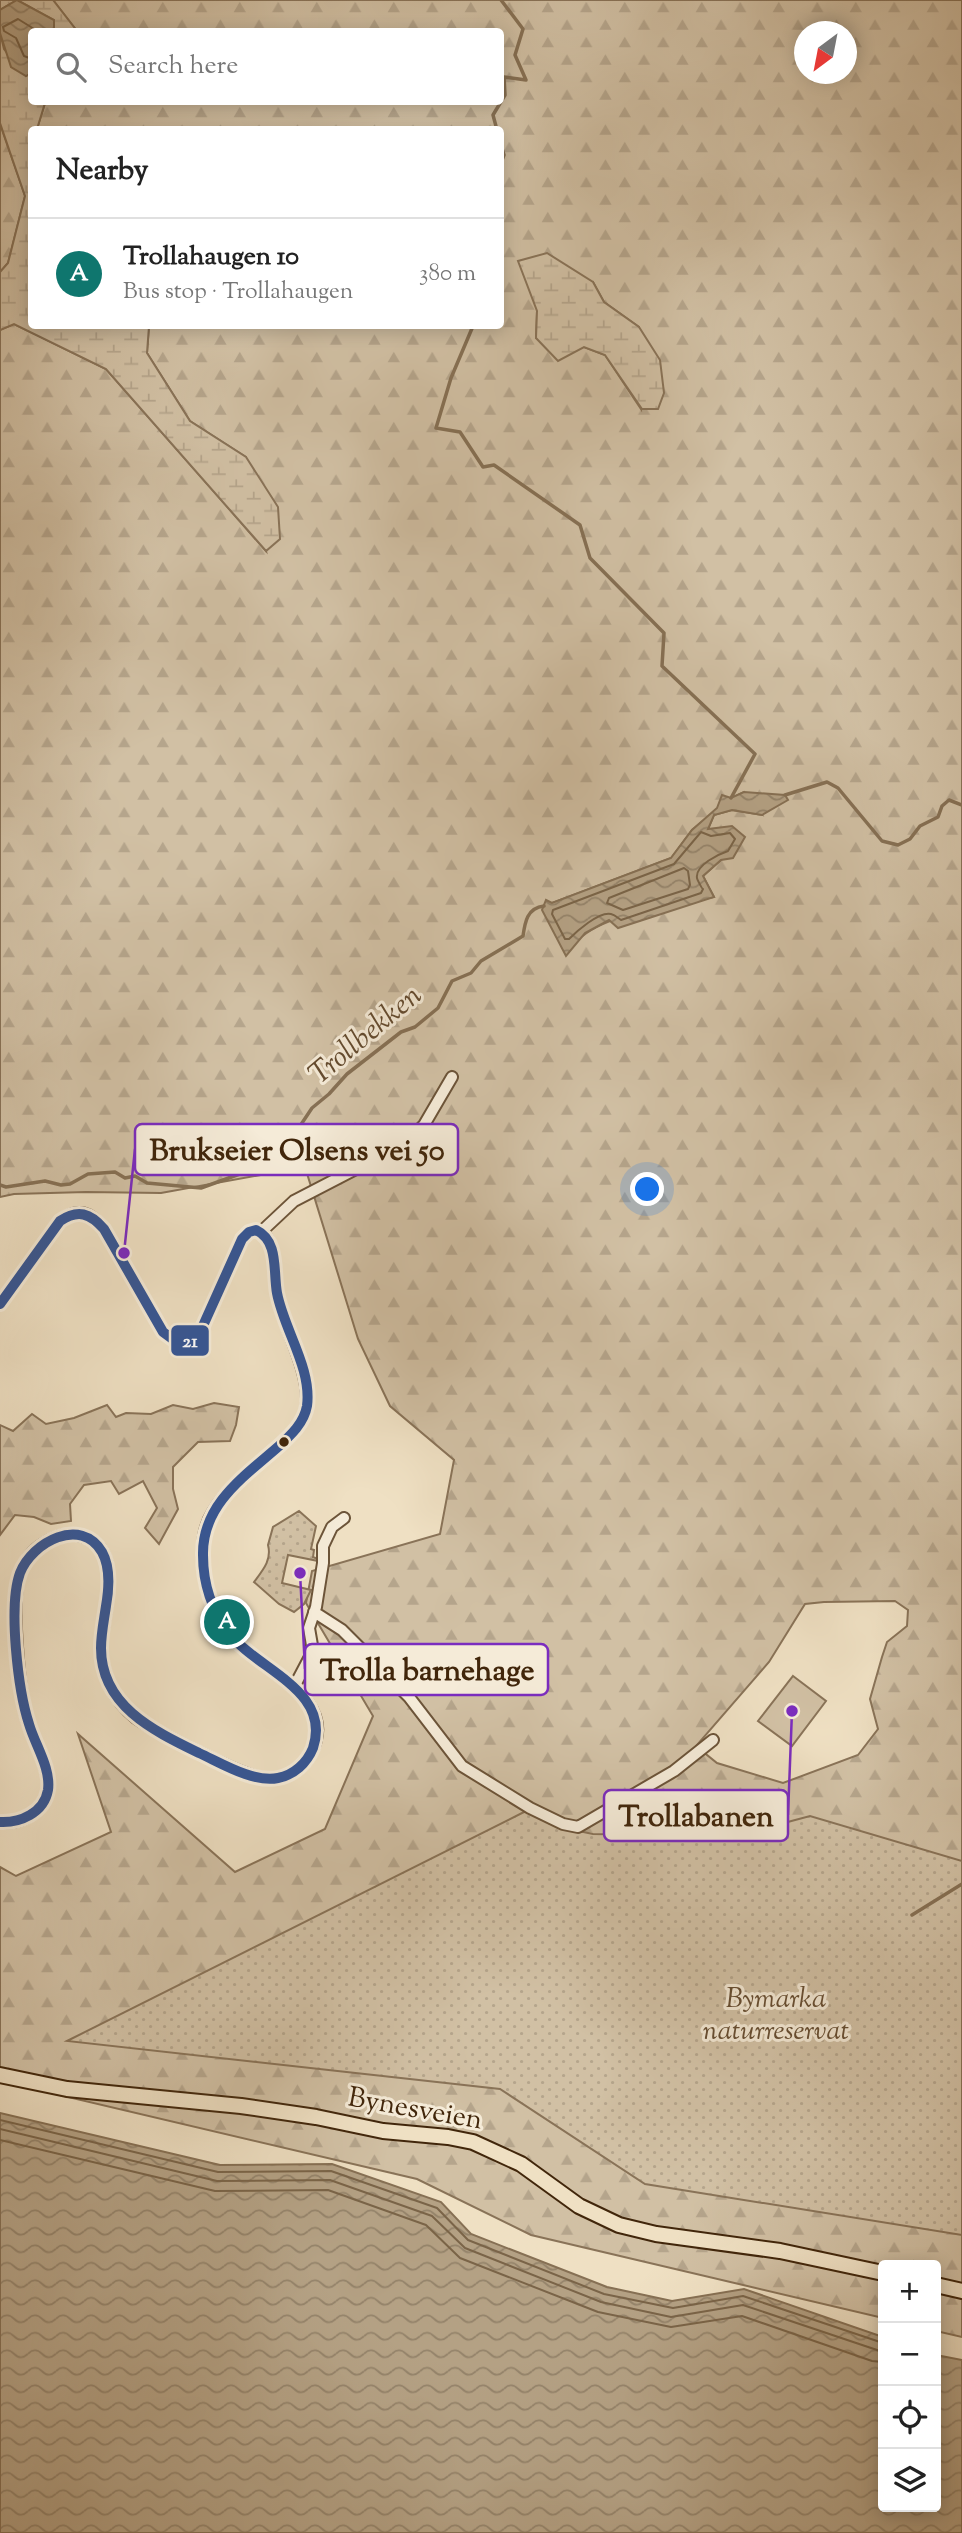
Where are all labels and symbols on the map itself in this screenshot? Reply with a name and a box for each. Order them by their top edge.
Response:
north arrow [794,21,857,84]
water label: Trollbekken [300,976,432,1096]
callout: Brukseier Olsens vei 50 [135,1124,458,1175]
text: Brukseier Olsens vei 50 [149,1131,445,1174]
your location [630,1172,664,1206]
line badge: 21 [170,1324,210,1357]
text: 21 [182,1329,198,1356]
unlabelled marker [277,1435,291,1449]
pin: A [204,1596,250,1648]
callout: Trolla barnehage [305,1644,548,1695]
text: Trolla barnehage [320,1651,534,1694]
callout: Trollabanen [604,1790,788,1841]
text: Trollabanen [618,1797,774,1840]
park label: Bymarka naturreservat [703,1980,849,2052]
street label: Bynesveien [344,2078,486,2142]

